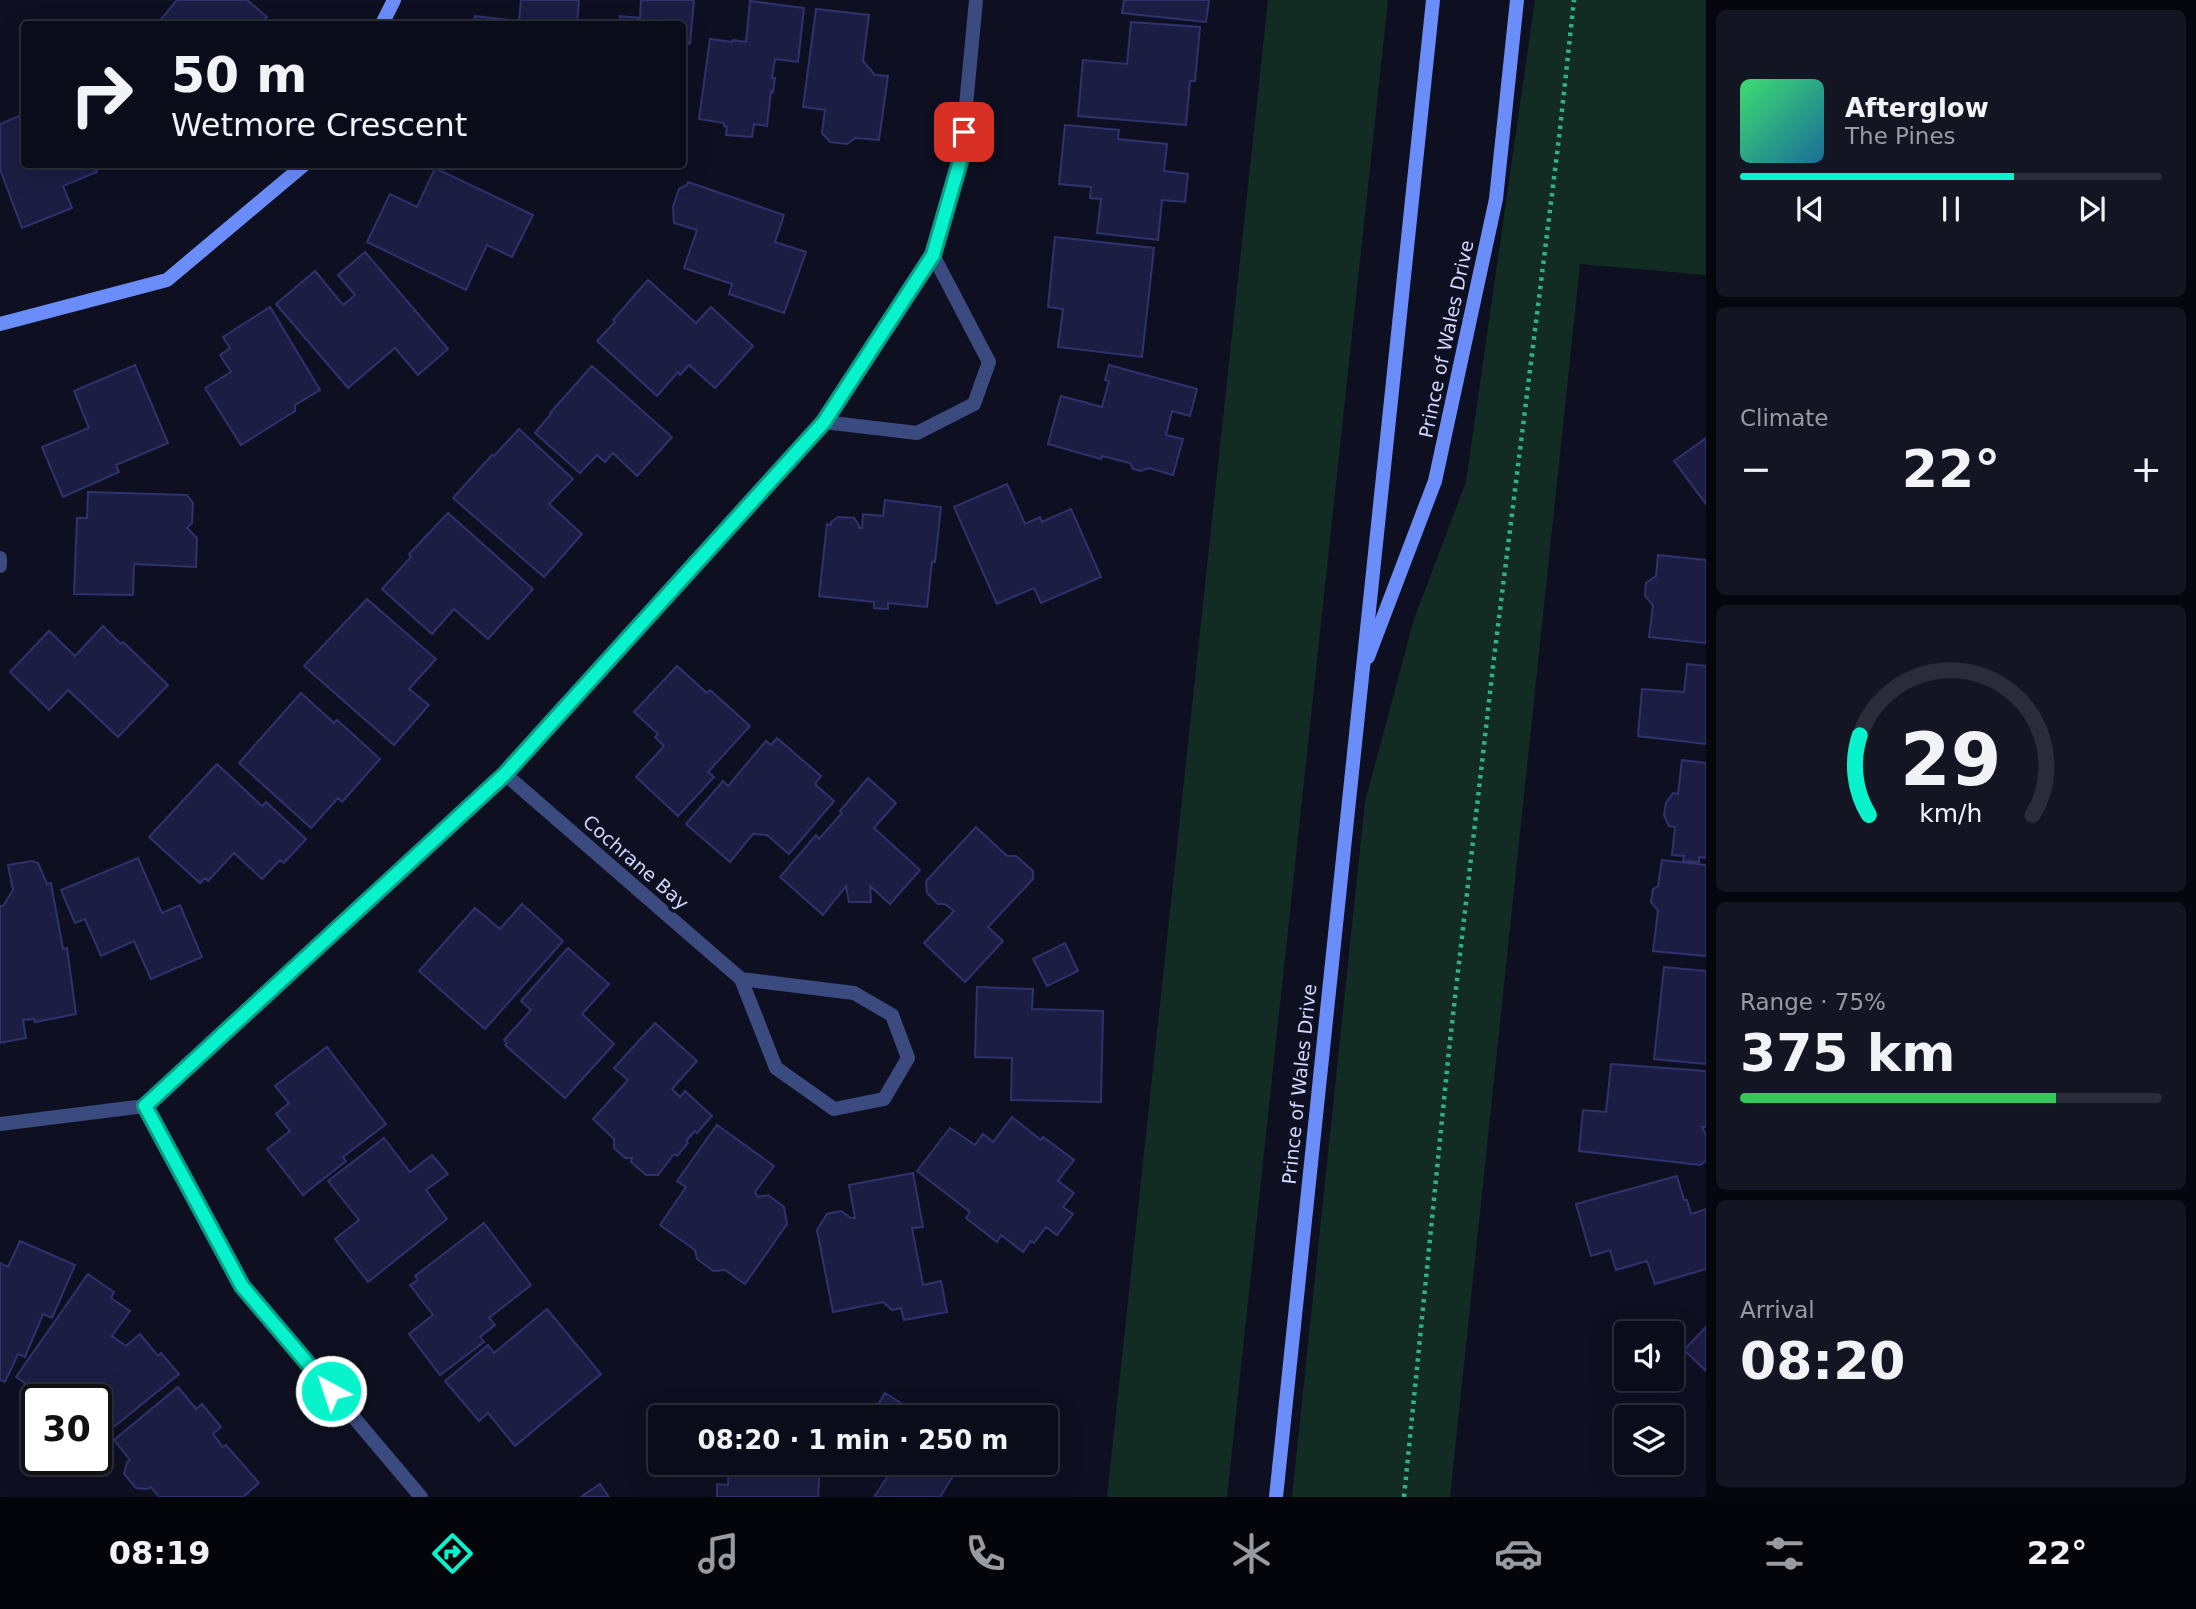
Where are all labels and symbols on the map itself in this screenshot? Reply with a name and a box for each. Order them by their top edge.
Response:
pin [934,102,994,162]
street label: Prince of Wales Drive [1414,238,1478,440]
street label: Cochrane Bay [579,810,693,914]
street label: Prince of Wales Drive [1278,983,1320,1185]
position arrow [294,1354,368,1428]
speed limit sign: 30 [21,1384,112,1475]

